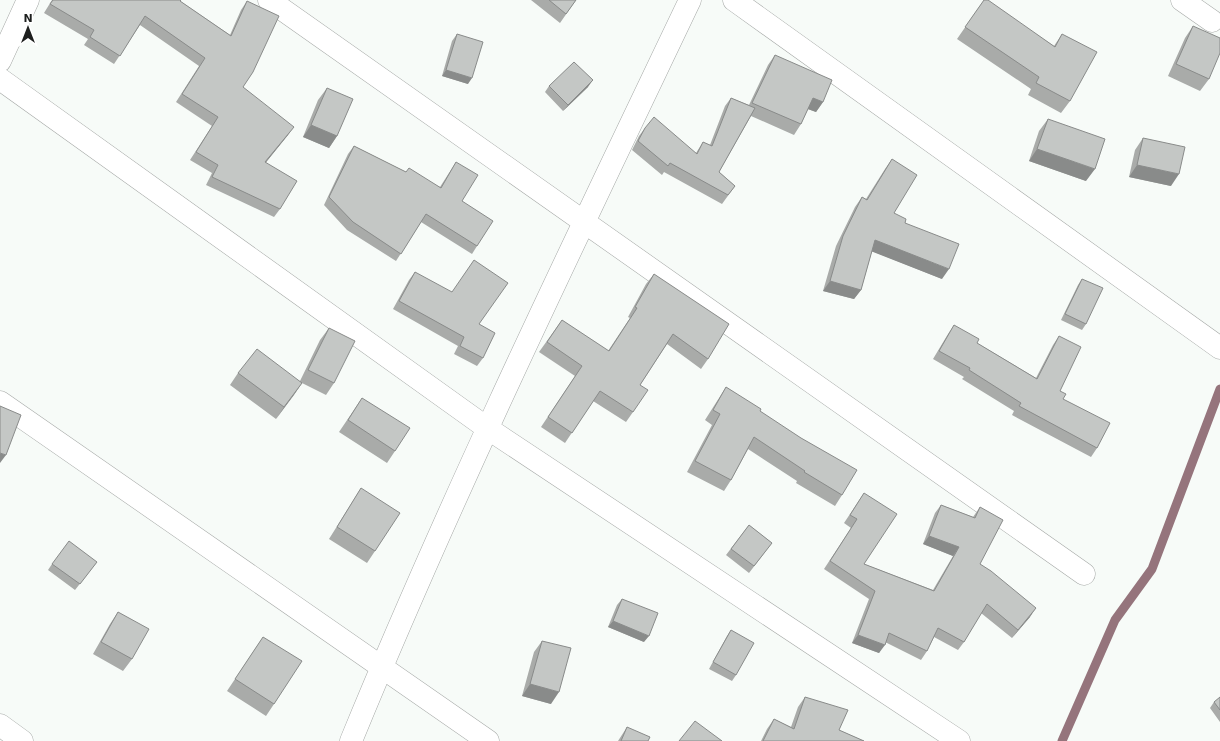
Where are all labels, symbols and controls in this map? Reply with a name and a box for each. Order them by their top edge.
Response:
north arrow [8,8,48,48]
text: N [23,12,33,25]

